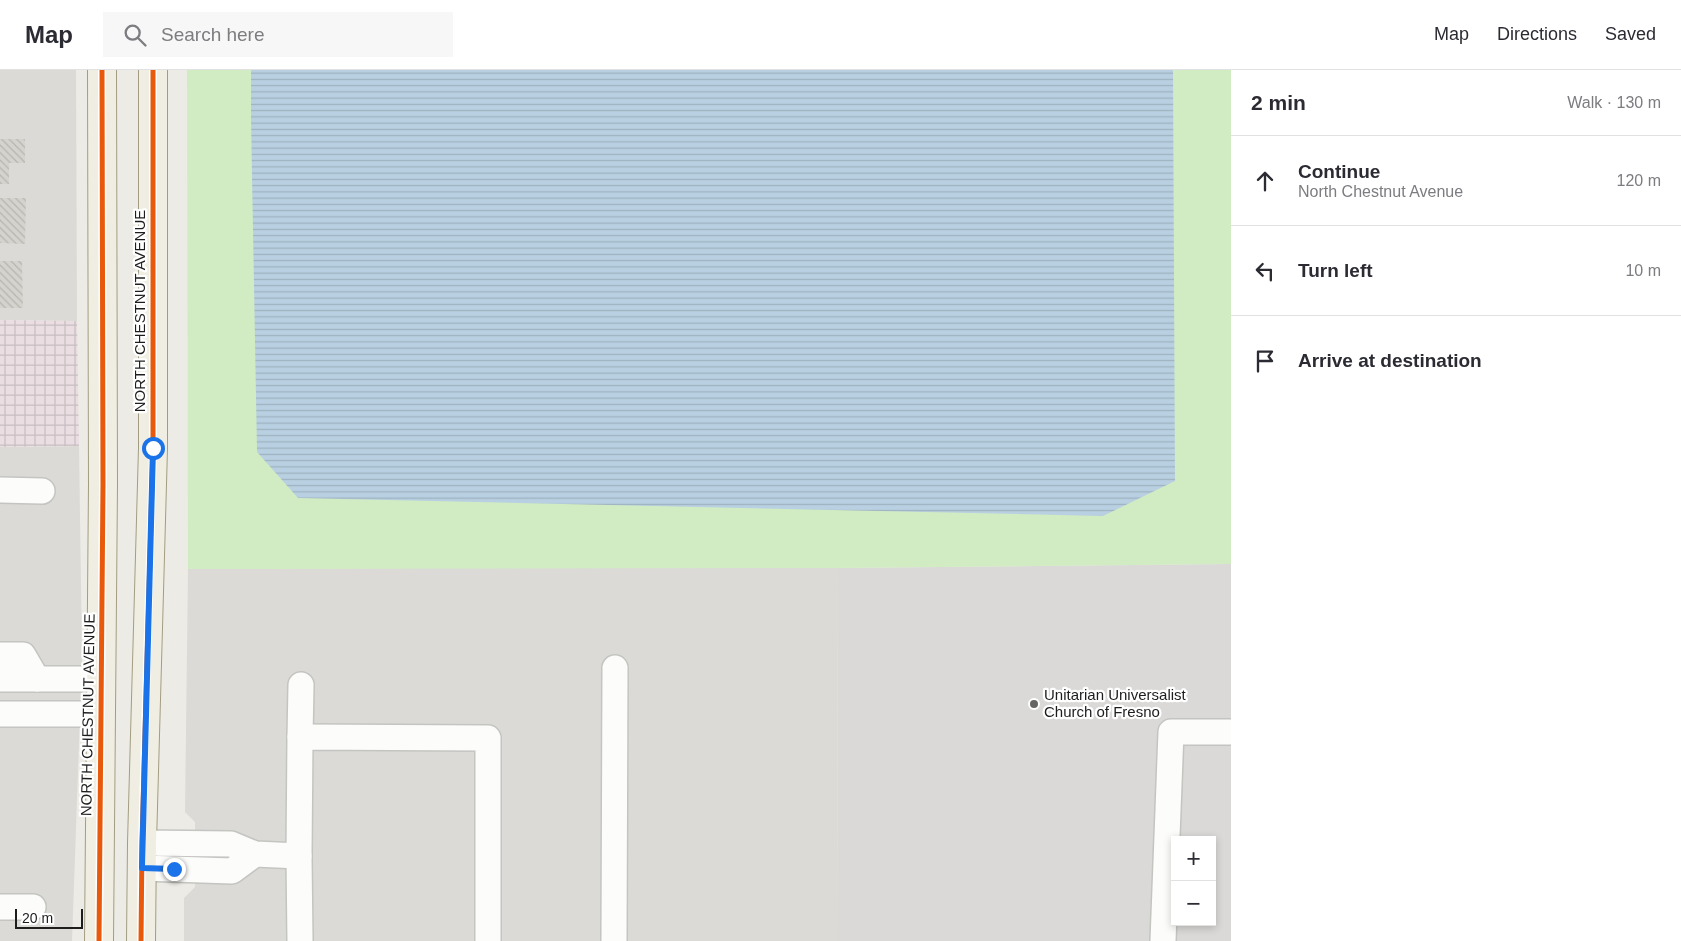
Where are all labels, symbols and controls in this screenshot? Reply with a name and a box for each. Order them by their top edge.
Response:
search box [103,12,453,57]
text: Map [25,21,73,48]
icon: search [121,21,149,49]
text: Search here [161,24,265,45]
text: Map [1434,24,1469,44]
text: Directions [1497,24,1577,44]
text: Saved [1605,24,1656,44]
text: 2 min [1251,91,1306,114]
text: Walk · 130 m [1567,94,1661,111]
text: Continue [1298,161,1380,182]
icon: ahead [1251,167,1279,195]
text: 120 m [1617,172,1661,189]
text: North Chestnut Avenue [1298,183,1463,200]
street label: NORTH CHESTNUT AVENUE [131,210,148,412]
icon: left [1251,257,1279,285]
text: Turn left [1298,260,1373,281]
text: 10 m [1625,262,1661,279]
icon: arrive [1251,347,1279,375]
text: Arrive at destination [1298,350,1482,371]
route start [142,437,165,460]
street label: NORTH CHESTNUT AVENUE [77,614,98,816]
place label: Unitarian Universalist Church of Fresno [1044,686,1187,720]
marker: Unitarian Universalist Church of Fresno [1028,698,1040,710]
map controls [1171,836,1216,926]
button: + [1171,836,1216,881]
route end [163,858,186,881]
button: − [1171,881,1216,926]
scale bar [15,906,82,929]
text: 20 m [22,910,53,926]

